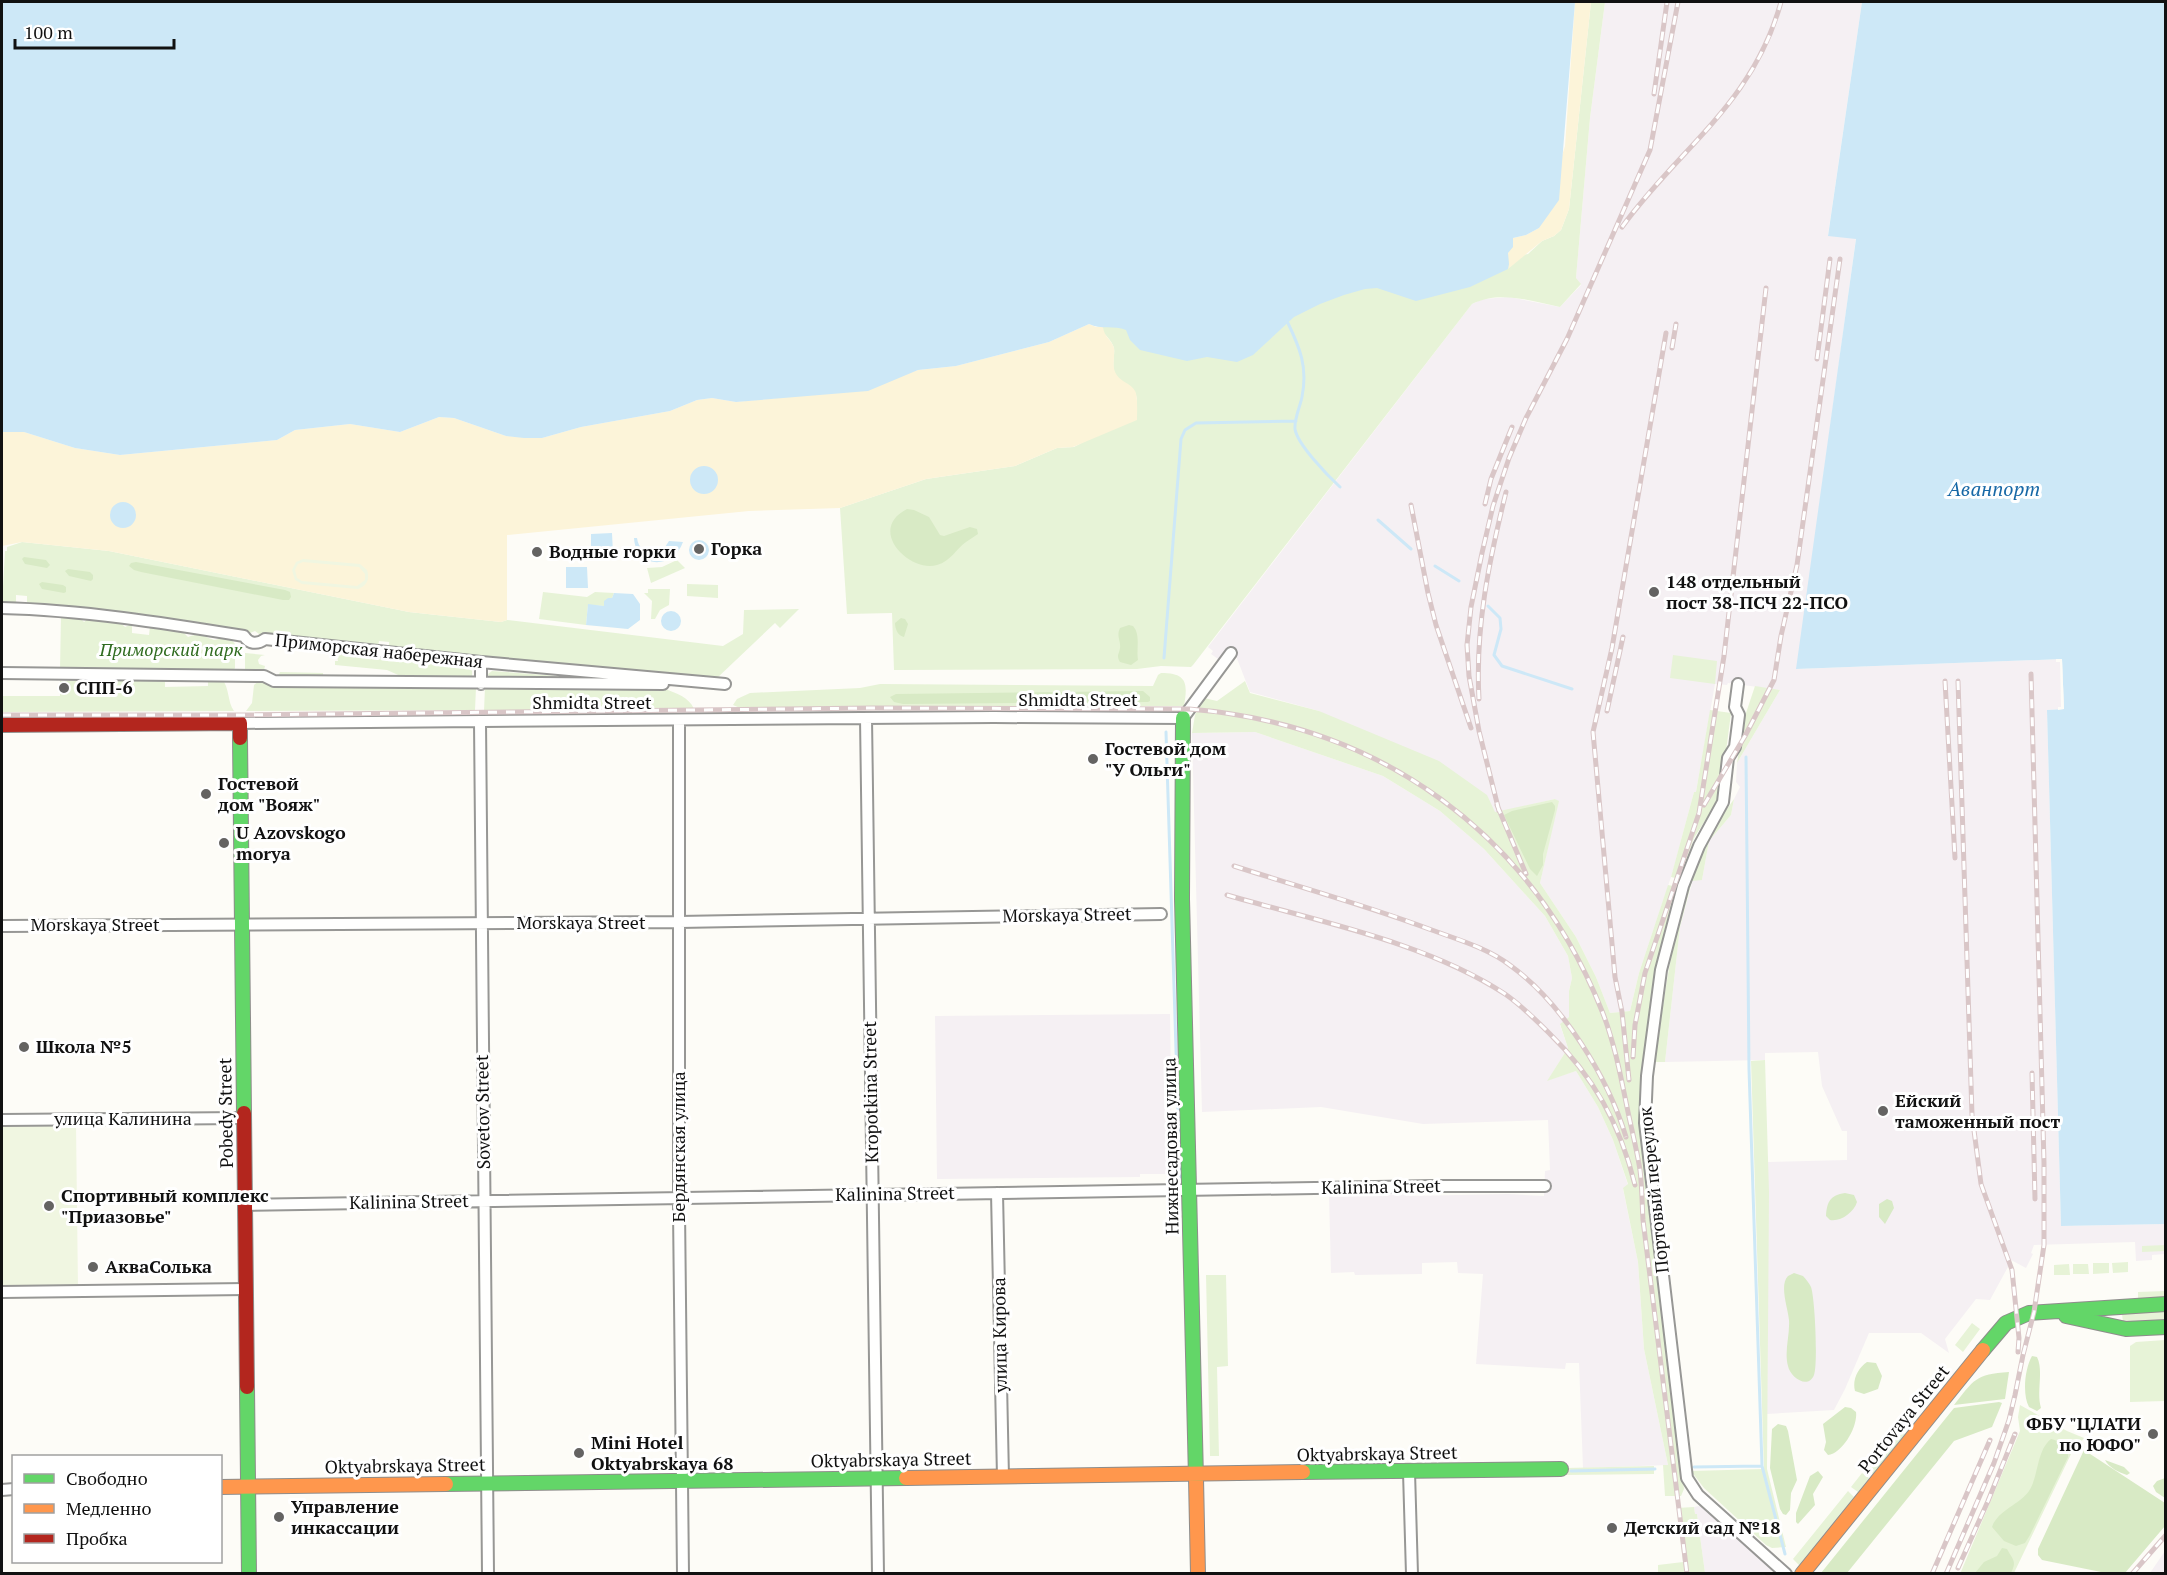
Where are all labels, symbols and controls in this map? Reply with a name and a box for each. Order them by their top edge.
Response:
scale bar [15,12,174,50]
text: 100 m [24,20,73,44]
water label: Аванпорт [1947,475,2040,502]
place label: Горка [711,536,762,560]
place label: Водные горки [549,539,676,563]
marker: Горка [692,542,706,556]
marker: Водные горки [530,545,544,559]
place label: 148 отдельный пост 38-ПСЧ 22-ПСО [1666,569,1848,614]
marker: 148 отдельный пост 38-ПСЧ 22-ПСО [1647,585,1661,599]
street label: Приморская набережная [274,627,484,673]
park label: Приморский парк [98,637,243,661]
place label: СПП-6 [76,675,133,699]
marker: СПП-6 [57,681,71,695]
street label: Shmidta Street [1018,687,1138,711]
street label: Shmidta Street [532,690,652,714]
place label: Гостевой дом "У Ольги" [1105,736,1227,781]
marker: Гостевой дом "У Ольги" [1086,752,1100,766]
place label: Гостевой дом "Вояж" [218,771,320,816]
marker: Гостевой дом "Вояж" [199,787,213,801]
place label: U Azovskogo morya [236,820,346,865]
marker: U Azovskogo morya [217,836,231,850]
street label: Morskaya Street [1002,901,1132,927]
street label: Morskaya Street [516,910,646,934]
street label: Morskaya Street [30,912,160,936]
street label: Kropotkina Street [857,1021,883,1163]
place label: Школа №5 [36,1034,132,1058]
marker: Школа №5 [17,1040,31,1054]
street label: Sovetov Street [469,1054,495,1170]
street label: Pobedy Street [212,1057,238,1168]
street label: Нижнесадовая улица [1156,1057,1184,1235]
street label: Бердянская улица [666,1071,690,1223]
place label: Ейский таможенный пост [1895,1088,2061,1133]
marker: Ейский таможенный пост [1876,1104,1890,1118]
street label: улица Калинина [53,1106,192,1130]
street label: Портовый переулок [1632,1106,1674,1274]
street label: Kalinina Street [1321,1173,1441,1199]
street label: Kalinina Street [835,1180,955,1206]
place label: Спортивный комплекс "Приазовье" [61,1183,269,1228]
street label: Kalinina Street [349,1188,469,1214]
marker: Спортивный комплекс "Приазовье" [42,1199,56,1213]
place label: АкваСолька [105,1254,212,1278]
marker: АкваСолька [86,1260,100,1274]
street label: улица Кирова [986,1277,1012,1394]
street label: Portovaya Street [1852,1359,1954,1477]
place label: ФБУ "ЦЛАТИ по ЮФО" [2026,1411,2141,1456]
marker: ФБУ "ЦЛАТИ по ЮФО" [2146,1427,2160,1441]
place label: Mini Hotel Oktyabrskaya 68 [591,1430,733,1475]
street label: Oktyabrskaya Street [1296,1440,1458,1466]
marker: Mini Hotel Oktyabrskaya 68 [572,1446,586,1460]
street label: Oktyabrskaya Street [810,1446,972,1472]
street label: Oktyabrskaya Street [324,1452,486,1478]
legend [12,1455,222,1563]
text: Свободно [66,1466,148,1490]
place label: Управление инкассации [291,1494,399,1539]
text: Медленно [66,1496,152,1520]
marker: Управление инкассации [272,1510,286,1524]
place label: Детский сад №18 [1624,1515,1780,1539]
marker: Детский сад №18 [1605,1521,1619,1535]
text: Пробка [66,1526,128,1550]

